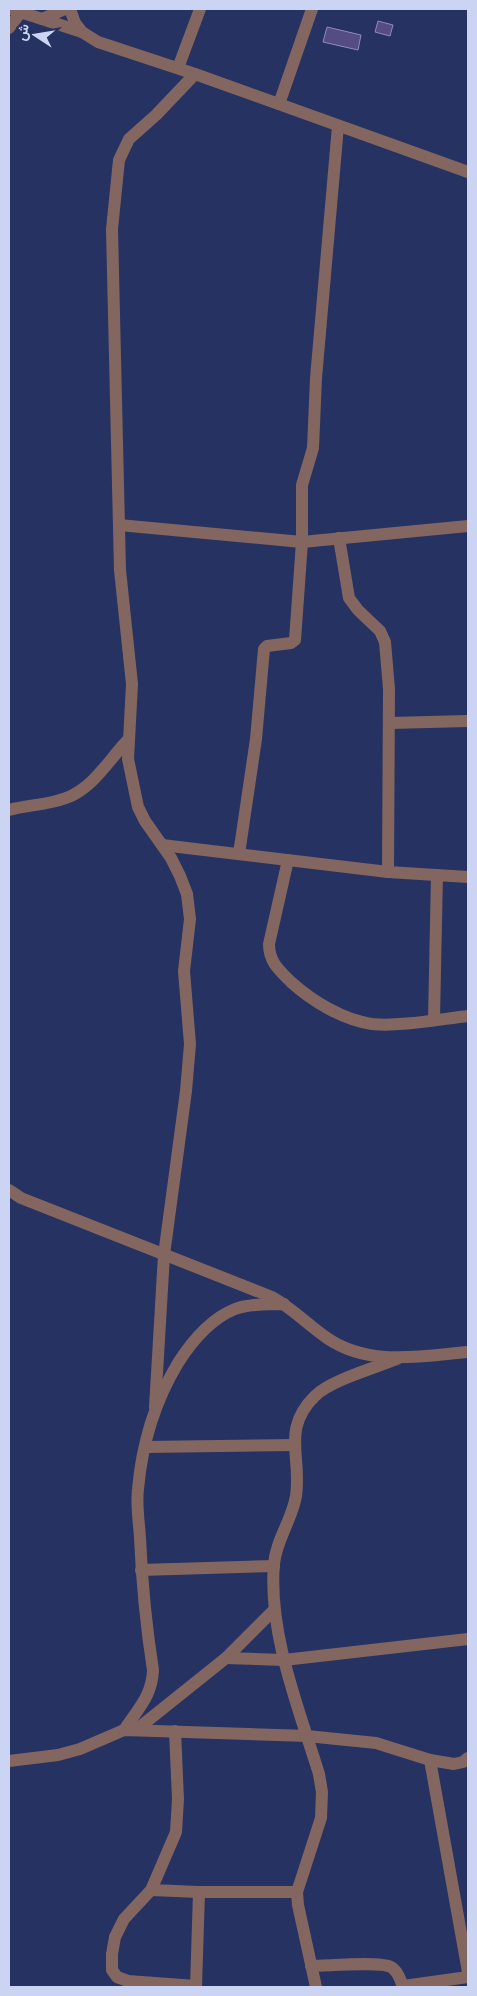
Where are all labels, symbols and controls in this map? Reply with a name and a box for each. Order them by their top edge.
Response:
north arrow [10,10,60,60]
text: ش [13,22,33,42]

